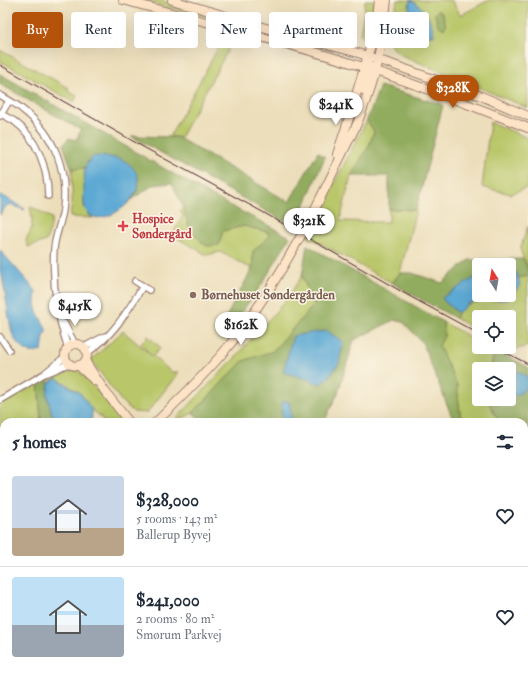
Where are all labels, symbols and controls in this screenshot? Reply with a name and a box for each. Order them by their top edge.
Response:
chip: Buy [12,12,63,48]
chip: Rent [71,12,126,48]
chip: Filters [134,12,198,48]
chip: New [206,12,261,48]
chip: Apartment [269,12,357,48]
chip: House [365,12,429,48]
pin: $328K [425,75,481,109]
text: $328K [436,80,470,96]
pin: $241K [308,92,364,126]
text: $241K [319,97,353,113]
pin: $321K [281,208,337,242]
place label: Hospice Søndergård [132,211,192,243]
text: $321K [293,213,325,229]
marker: Hospice Søndergård [117,220,129,232]
north arrow [472,258,516,302]
map controls [472,258,516,406]
place label: Børnehuset Søndergården [201,287,335,304]
marker: Børnehuset Søndergården [188,290,198,300]
pin: $415K [47,293,103,327]
text: $415K [58,298,92,314]
button: locate [472,310,516,354]
pin: $162K [213,312,269,346]
text: $162K [224,317,258,333]
button: layers [472,362,516,406]
icon: filters [494,431,516,453]
text: 5 homes [12,432,66,453]
text: $328,000 [136,490,199,511]
icon: home [44,492,92,540]
icon: heart [494,505,516,527]
text: 5 rooms · 143 m² [136,511,217,527]
text: Ballerup Byvej [136,527,211,543]
text: $241,000 [136,590,200,611]
icon: home [44,593,92,641]
icon: heart [494,606,516,628]
text: 2 rooms · 80 m² [136,611,214,627]
text: Smørum Parkvej [136,627,222,643]

